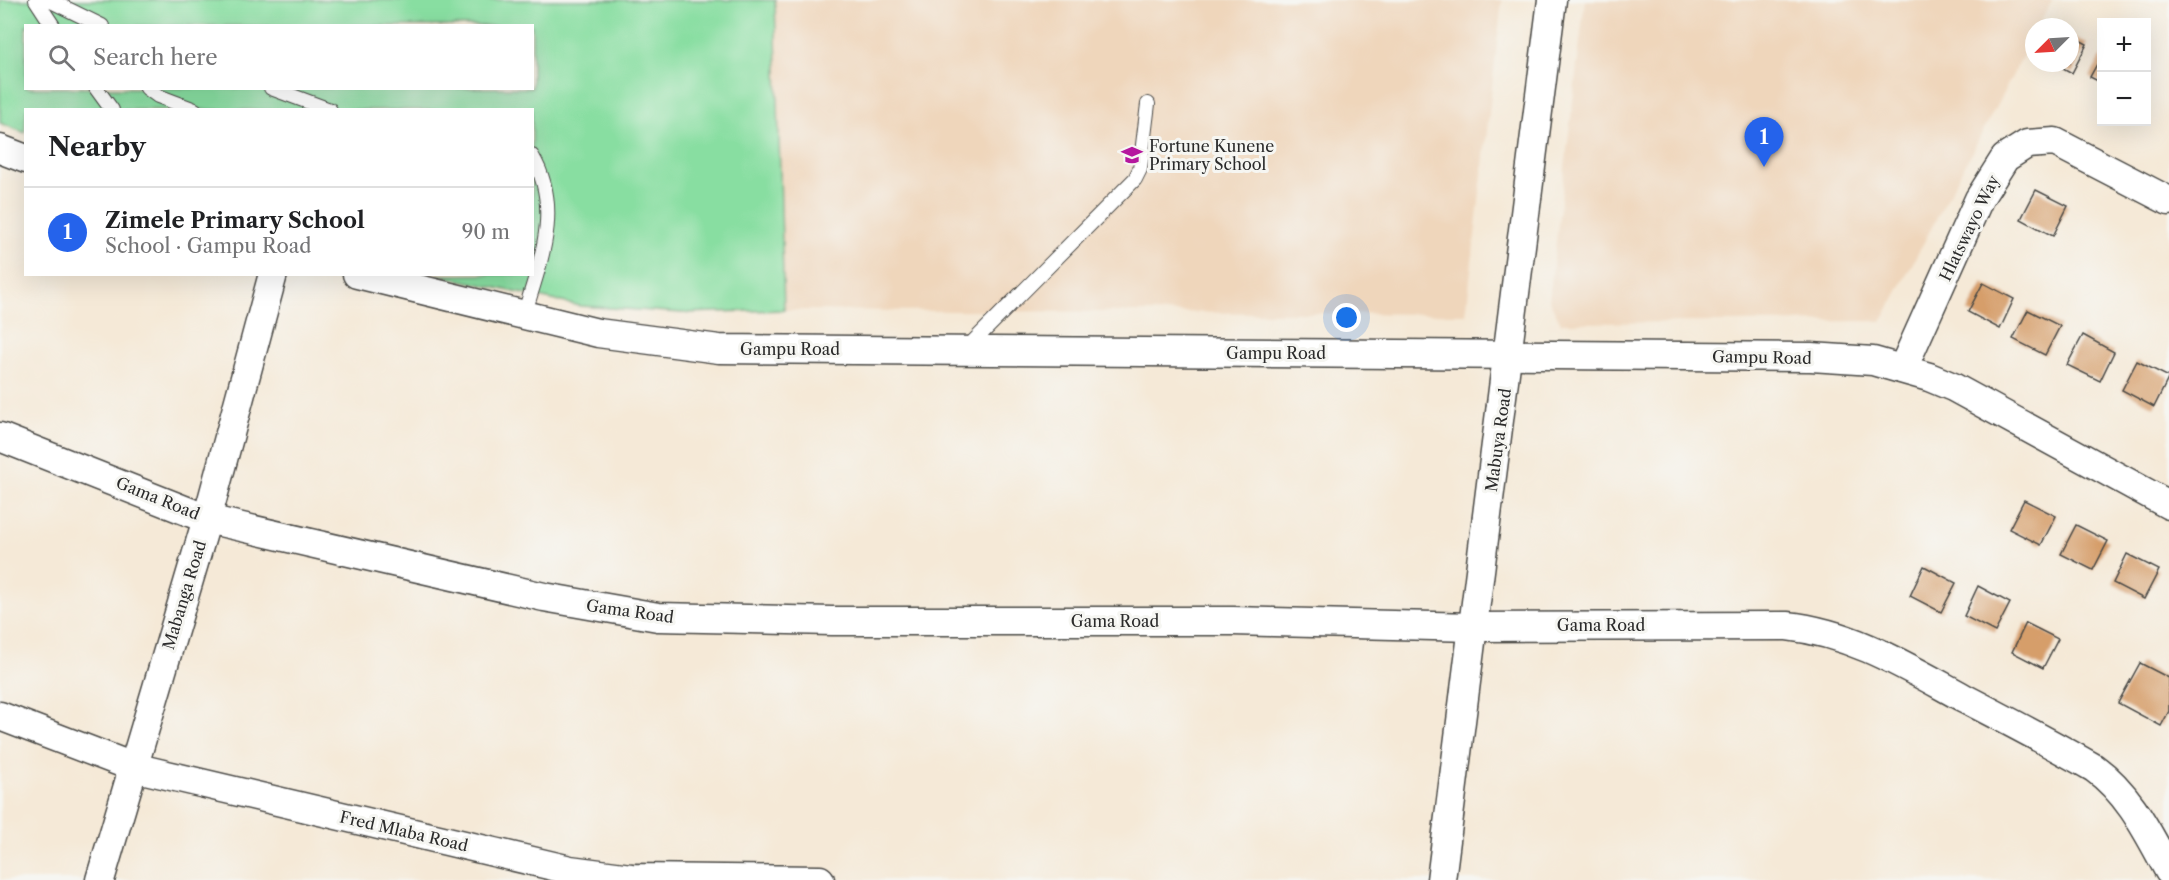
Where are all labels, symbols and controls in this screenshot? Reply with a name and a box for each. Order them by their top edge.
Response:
north arrow [2025,18,2079,72]
map controls [2097,18,2151,126]
button: + [2097,18,2151,72]
search box [24,24,534,90]
icon: search [45,41,78,74]
text: Search here [93,44,218,71]
button: − [2097,72,2151,126]
pin: 1 [1744,118,1784,167]
text: Nearby [48,131,146,163]
place label: Fortune Kunene Primary School [1149,136,1274,174]
school or university icon: Fortune Kunene Primary School [1120,143,1144,167]
street label: Hlatswayo Way [1935,171,2004,284]
text: Zimele Primary School [105,207,365,234]
text: 1 [63,220,72,244]
text: 90 m [462,220,510,244]
text: School · Gampu Road [105,234,311,258]
your location [1332,303,1361,332]
street label: Gampu Road [740,339,840,359]
street label: Gampu Road [1226,343,1326,363]
street label: Gampu Road [1712,346,1812,368]
street label: Mabuya Road [1481,387,1515,493]
street label: Gama Road [113,472,203,524]
street label: Mabanga Road [158,538,210,652]
street label: Gama Road [585,595,675,627]
street label: Gama Road [1071,611,1159,631]
street label: Gama Road [1557,615,1645,635]
street label: Fred Mlaba Road [338,807,470,856]

